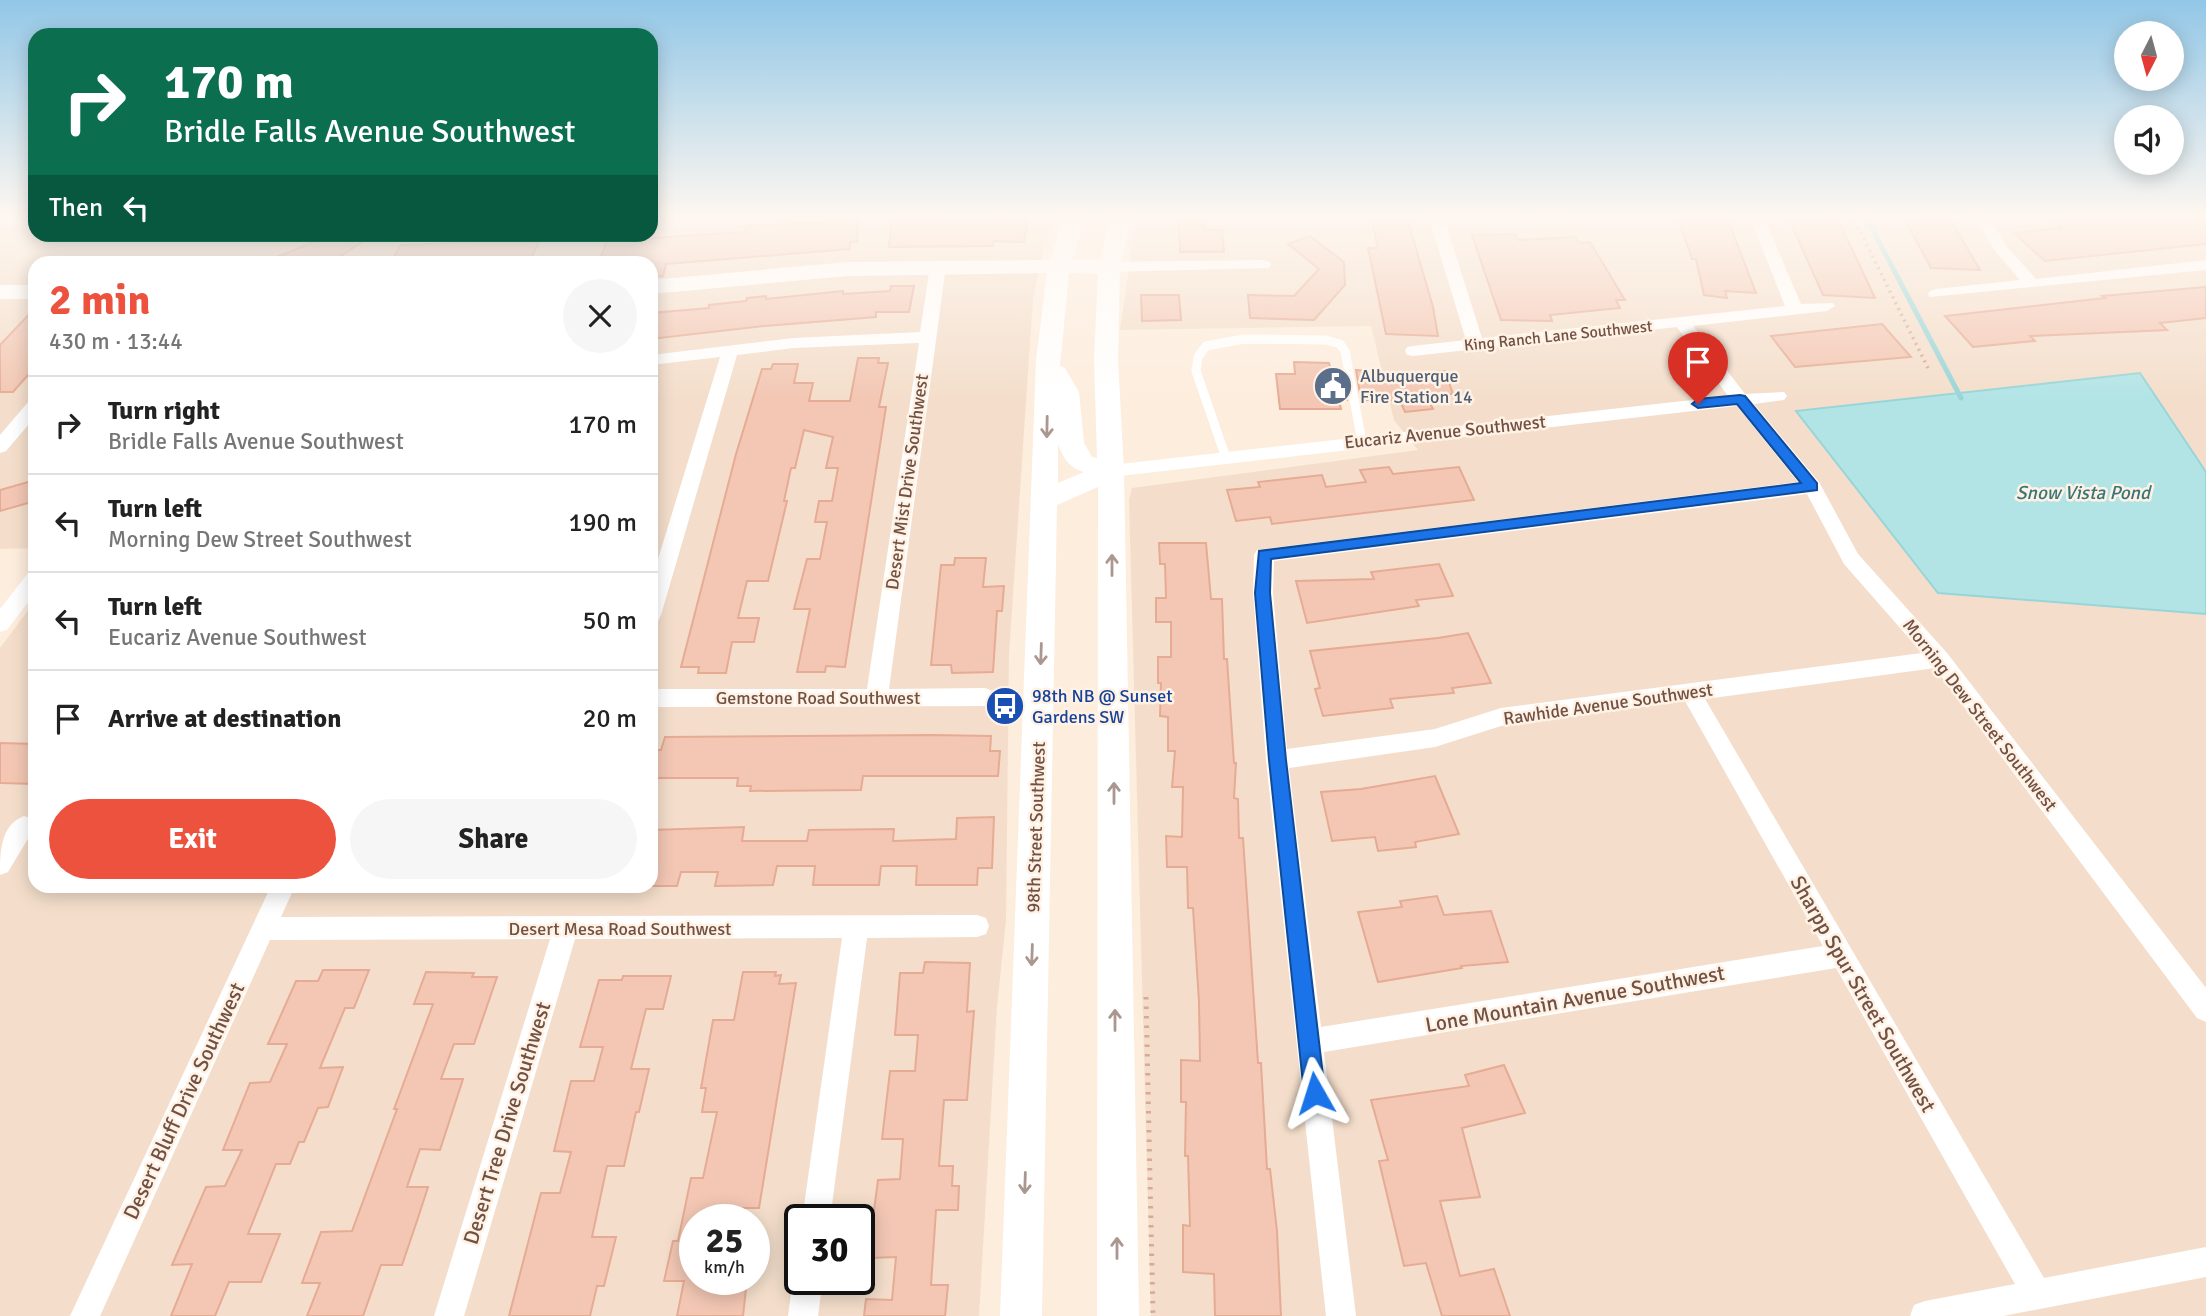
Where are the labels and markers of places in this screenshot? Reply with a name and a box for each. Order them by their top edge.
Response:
pin [1668,332,1728,404]
public building icon: Albuquerque Fire Station 14 [1312,365,1354,407]
place label: Albuquerque Fire Station 14 [1360,365,1473,408]
bus stop icon: 98th NB @ Sunset Gardens SW [984,685,1026,727]
place label: 98th NB @ Sunset Gardens SW [1032,685,1172,728]

